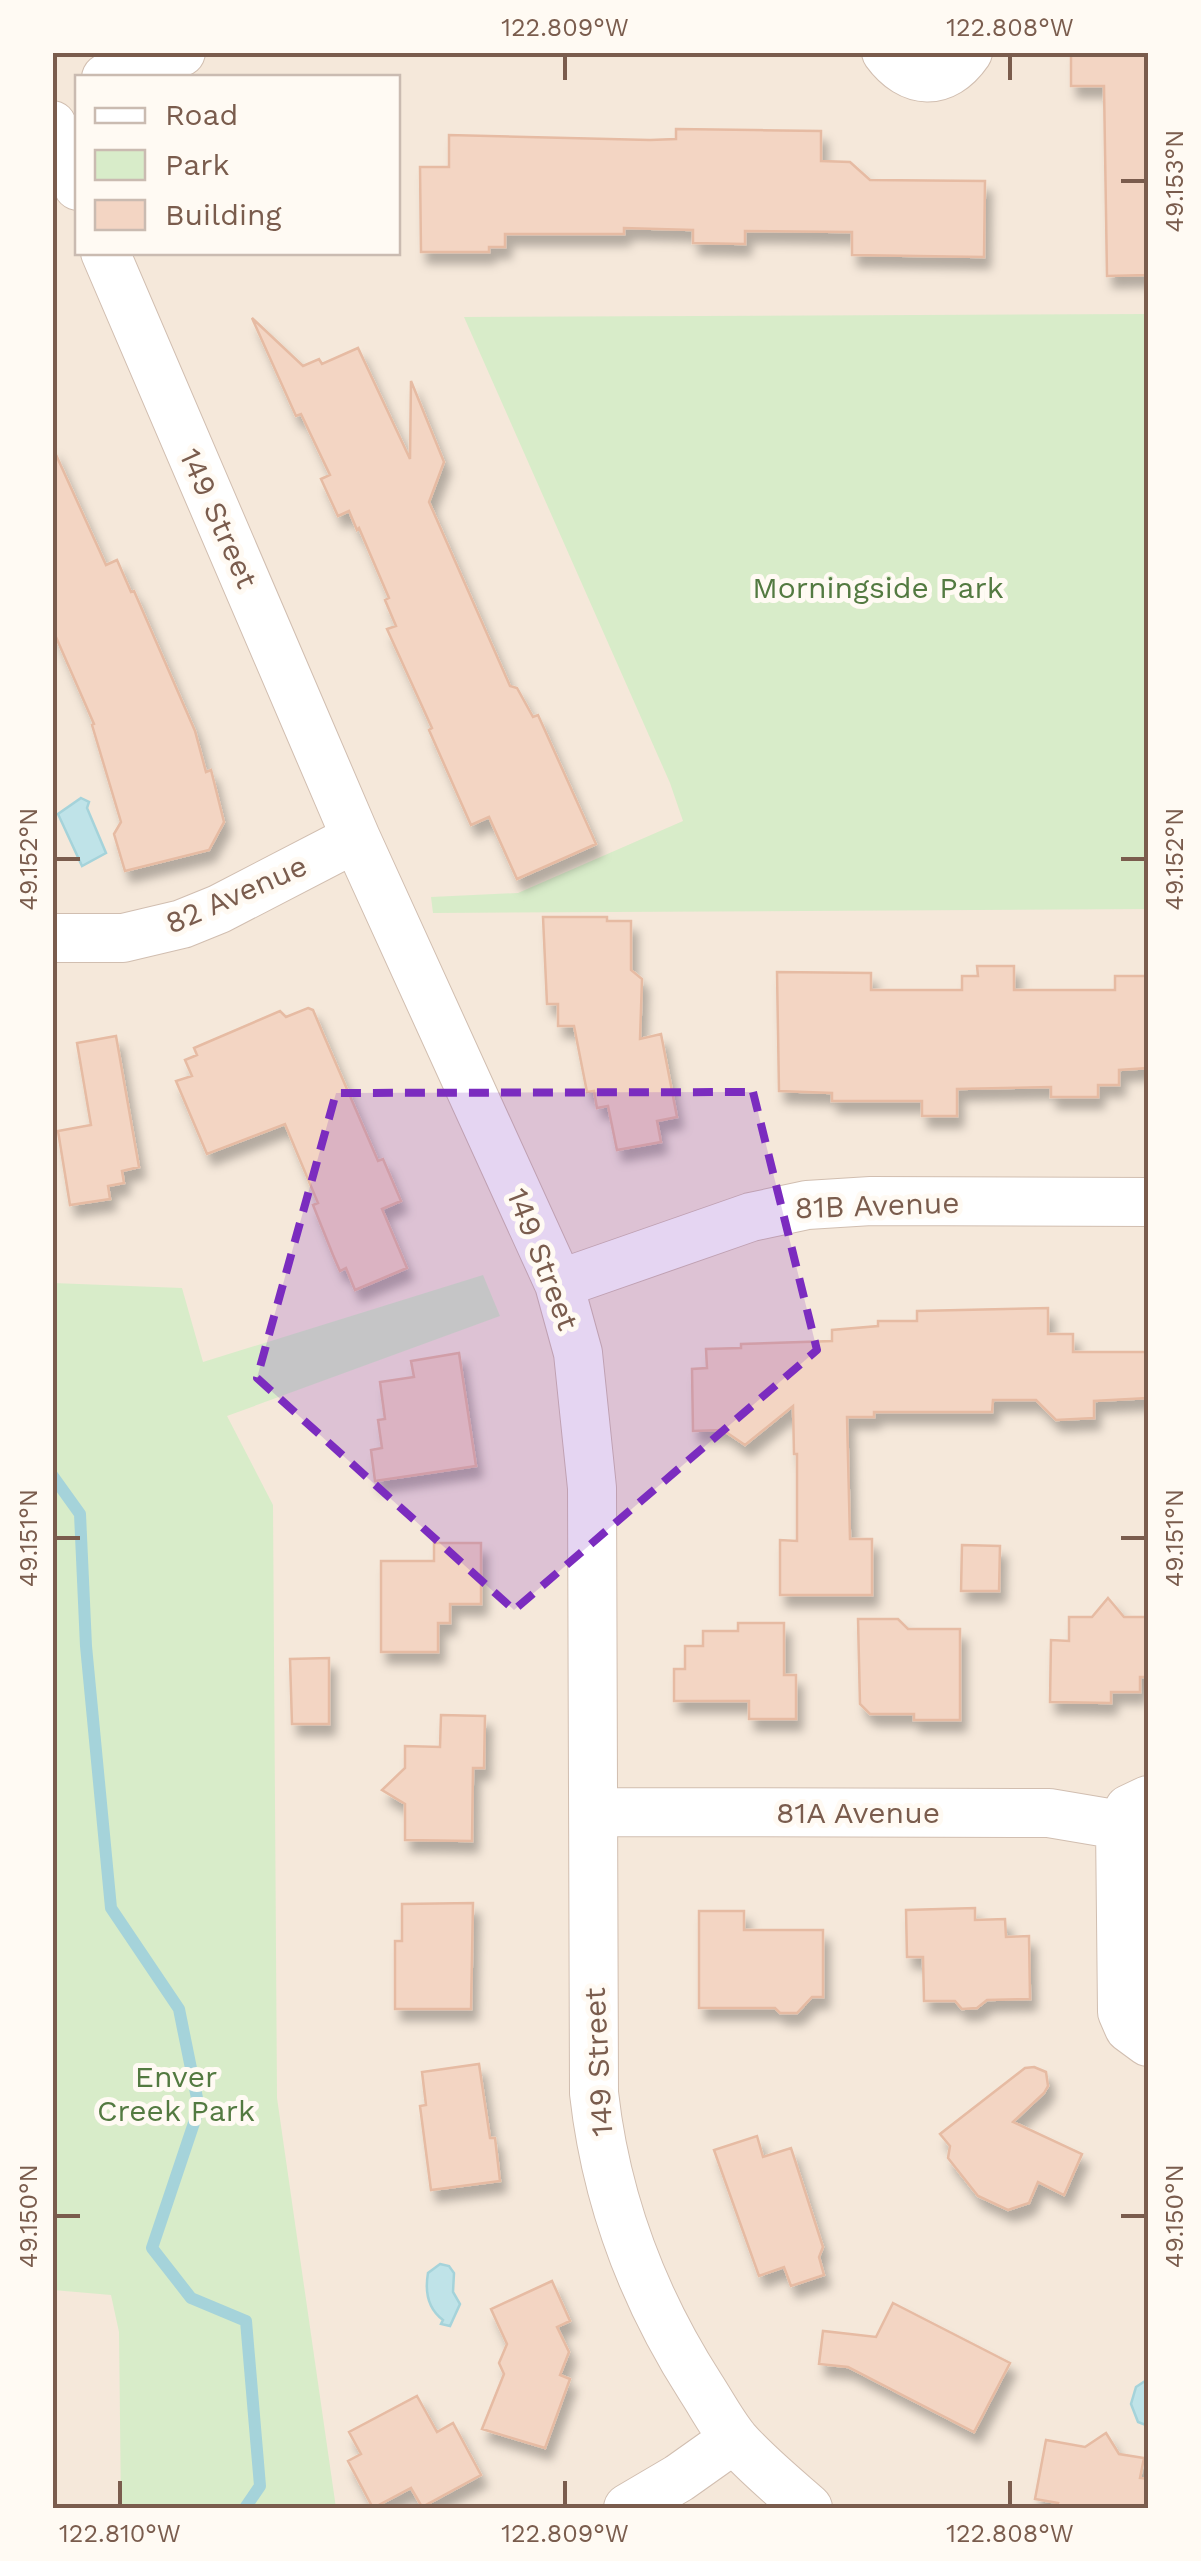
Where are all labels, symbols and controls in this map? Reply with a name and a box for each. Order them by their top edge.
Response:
text: 122.809°W [501,13,629,42]
text: 122.808°W [946,13,1074,42]
legend [75,75,400,255]
text: Road [165,97,238,132]
text: 49.153°N [1160,130,1189,232]
text: Park [165,147,230,182]
text: Building [165,197,282,232]
street label: 149 Street [173,443,265,594]
park label: Morningside Park [752,570,1004,605]
text: 49.152°N [14,808,43,910]
text: 49.152°N [1160,808,1189,910]
street label: 82 Avenue [160,847,312,941]
street label: 149 Street [500,1183,586,1335]
street label: 81B Avenue [794,1185,960,1225]
text: 49.151°N [14,1489,43,1587]
text: 49.151°N [1160,1489,1189,1587]
street label: 81A Avenue [776,1795,940,1830]
street label: 149 Street [577,1986,619,2137]
park label: Enver Creek Park [97,2059,255,2128]
text: 49.150°N [14,2164,43,2268]
text: 49.150°N [1160,2164,1189,2268]
text: 122.810°W [59,2519,181,2548]
text: 122.809°W [501,2519,629,2548]
text: 122.808°W [946,2519,1074,2548]

